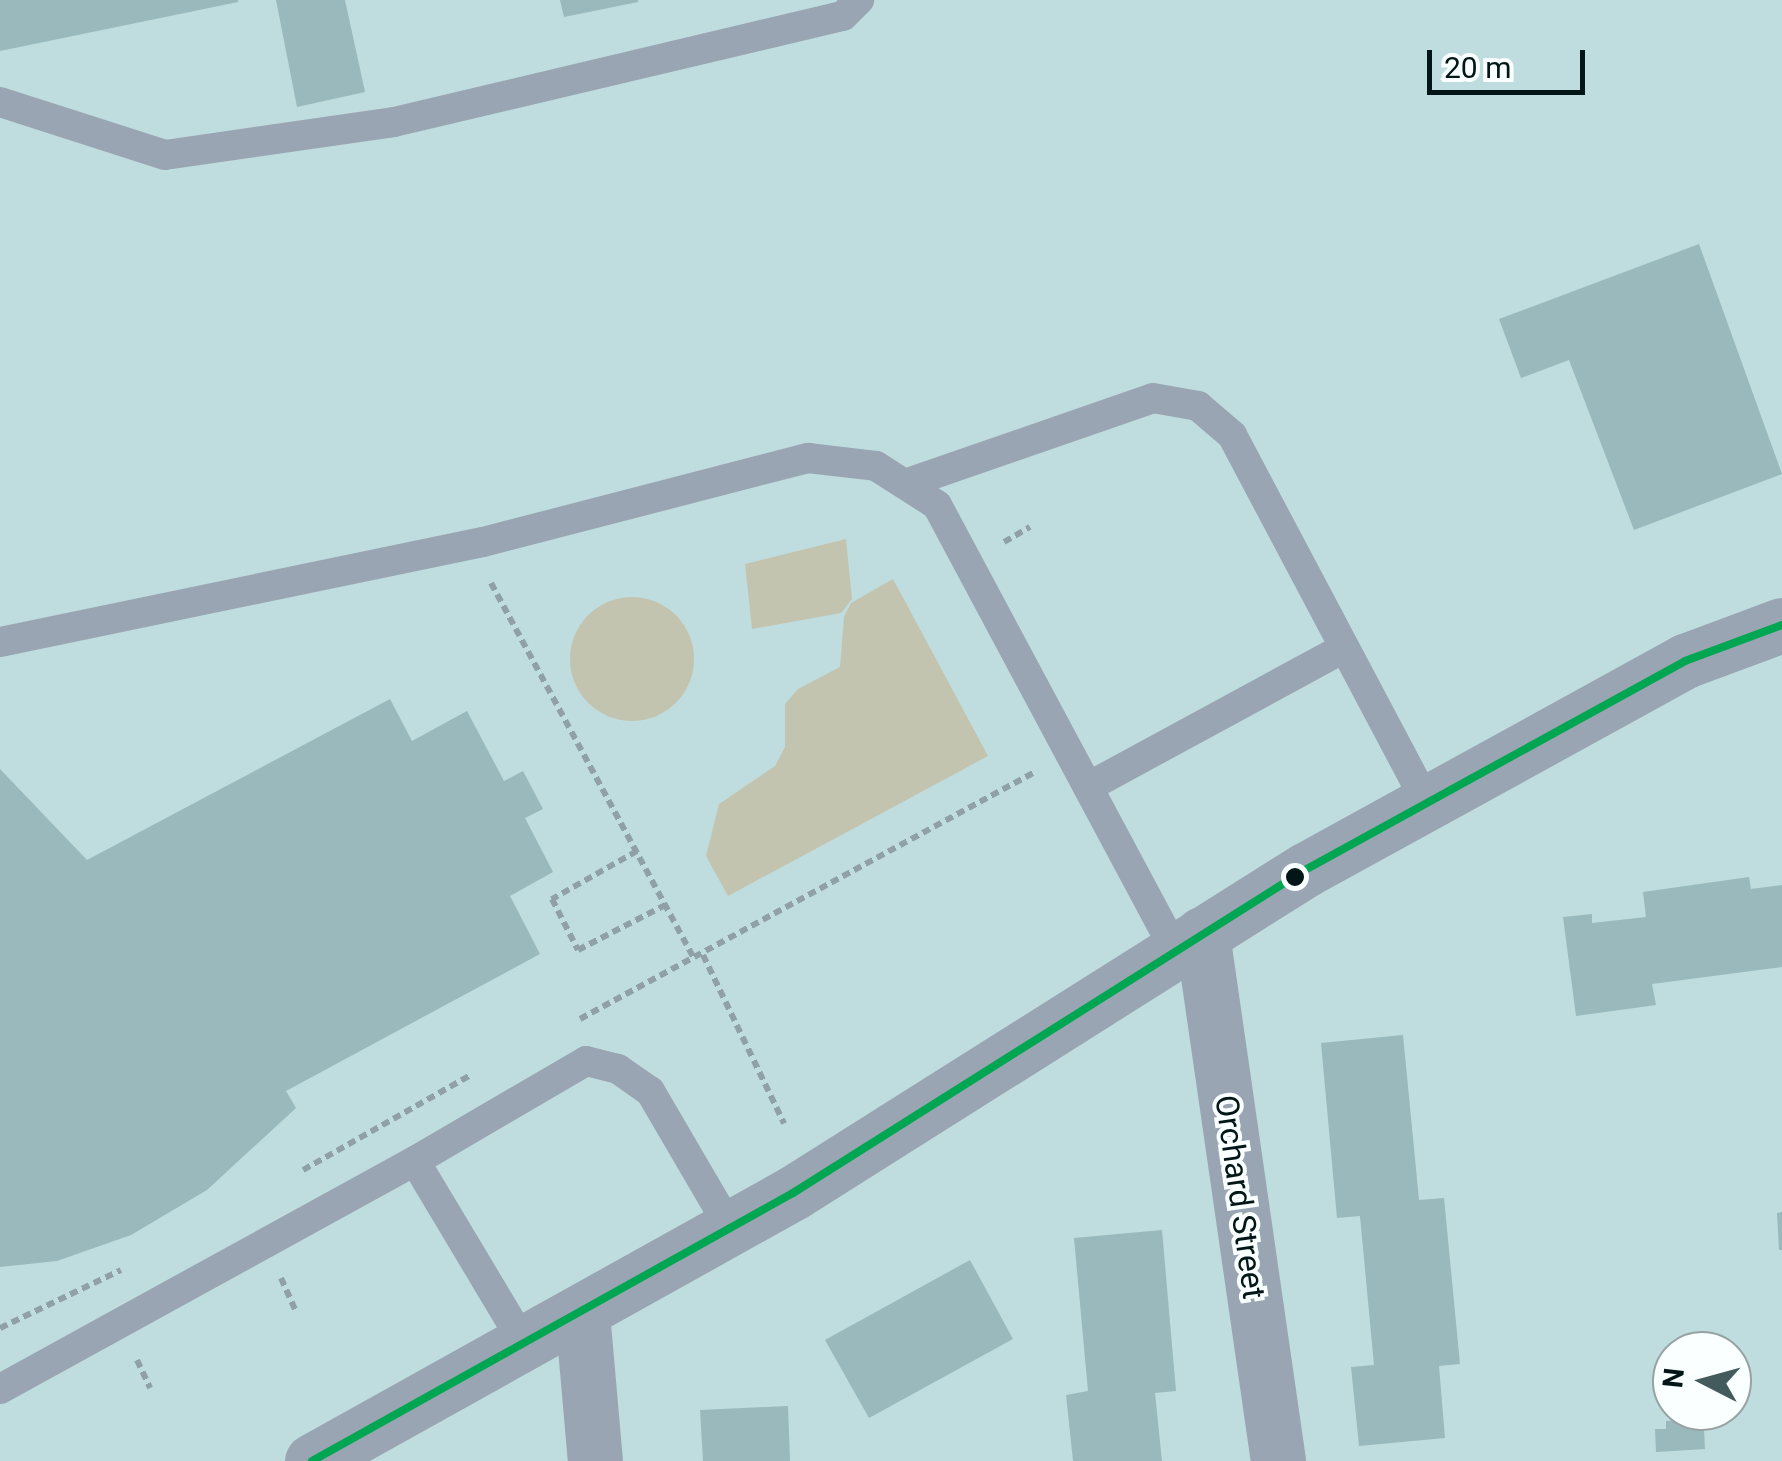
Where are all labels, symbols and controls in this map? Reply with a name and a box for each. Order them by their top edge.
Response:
scale bar [1432,30,1590,92]
text: 20 m [1444,50,1511,85]
unlabelled marker [1285,867,1305,887]
street label: Orchard Street [1207,1093,1273,1301]
north arrow [1652,1331,1752,1431]
text: N [1656,1366,1691,1390]

